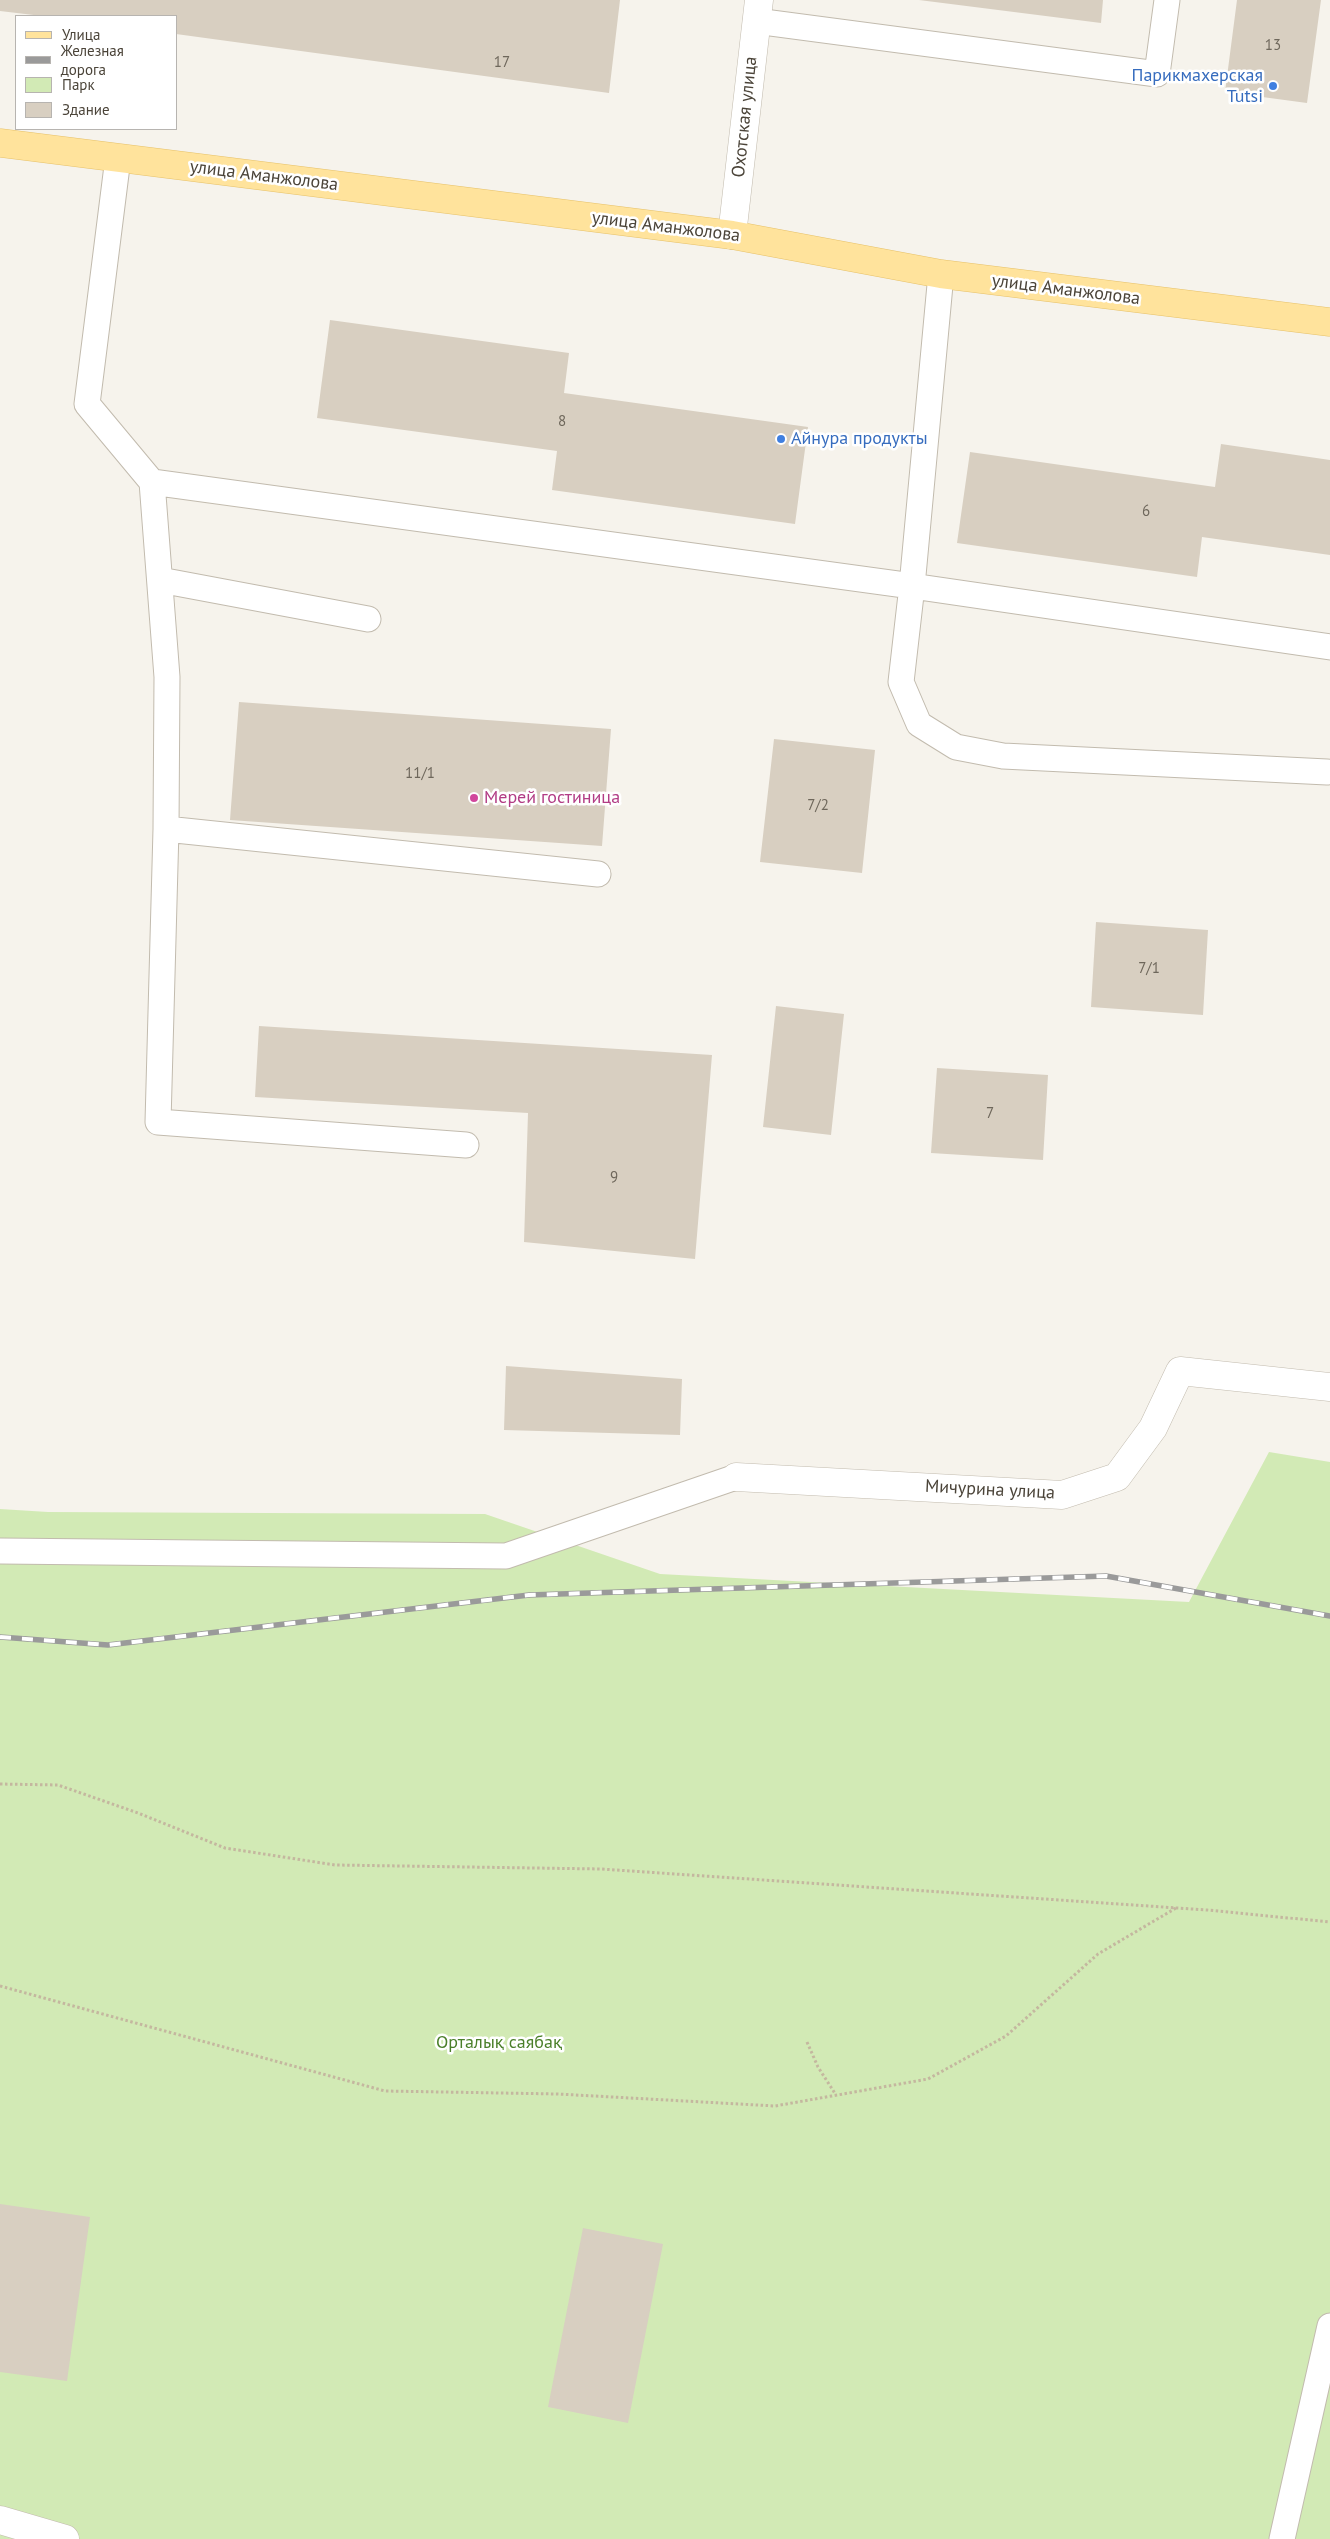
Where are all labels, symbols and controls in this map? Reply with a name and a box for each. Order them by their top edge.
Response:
legend [15,15,178,130]
text: Улица [62,25,100,44]
house number: 13 [1265,37,1281,55]
text: Железная дорога [61,41,124,79]
house number: 17 [494,54,510,72]
street label: Охотская улица [728,55,762,179]
place label: Парикмахерская Tutsi [1132,65,1263,108]
text: Парк [62,75,95,94]
marker: Парикмахерская Tutsi [1267,80,1279,92]
text: Здание [62,100,110,119]
street label: улица Аманжолова [189,156,339,196]
street label: улица Аманжолова [591,207,741,247]
street label: улица Аманжолова [991,270,1141,310]
house number: 8 [558,413,566,431]
place label: Айнура продукты [791,428,928,450]
marker: Айнура продукты [775,433,787,445]
house number: 6 [1142,503,1150,521]
house number: 11/1 [405,765,435,783]
place label: Мерей гостиница [484,787,620,809]
marker: Мерей гостиница [468,792,480,804]
house number: 7/2 [807,797,829,815]
house number: 7/1 [1138,960,1160,978]
house number: 7 [986,1105,994,1123]
house number: 9 [610,1169,618,1187]
street label: Мичурина улица [924,1476,1056,1504]
park label: Орталық саябақ [436,2032,562,2054]

